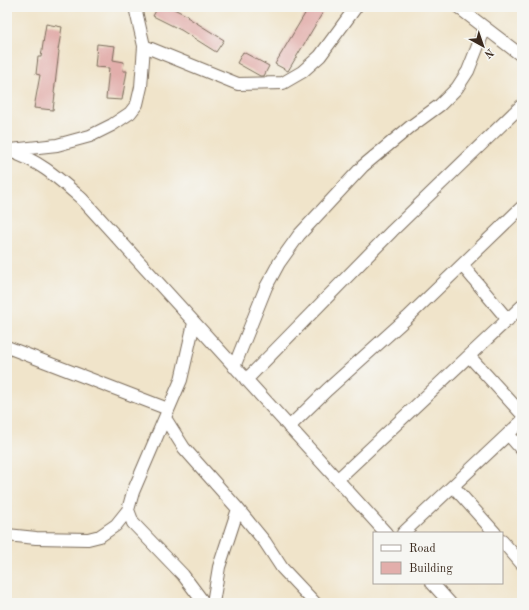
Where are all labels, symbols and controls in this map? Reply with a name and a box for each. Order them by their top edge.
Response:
north arrow [463,26,503,66]
text: N [481,46,495,60]
legend [373,532,503,584]
text: Road [409,543,436,555]
text: Building [409,563,453,575]

